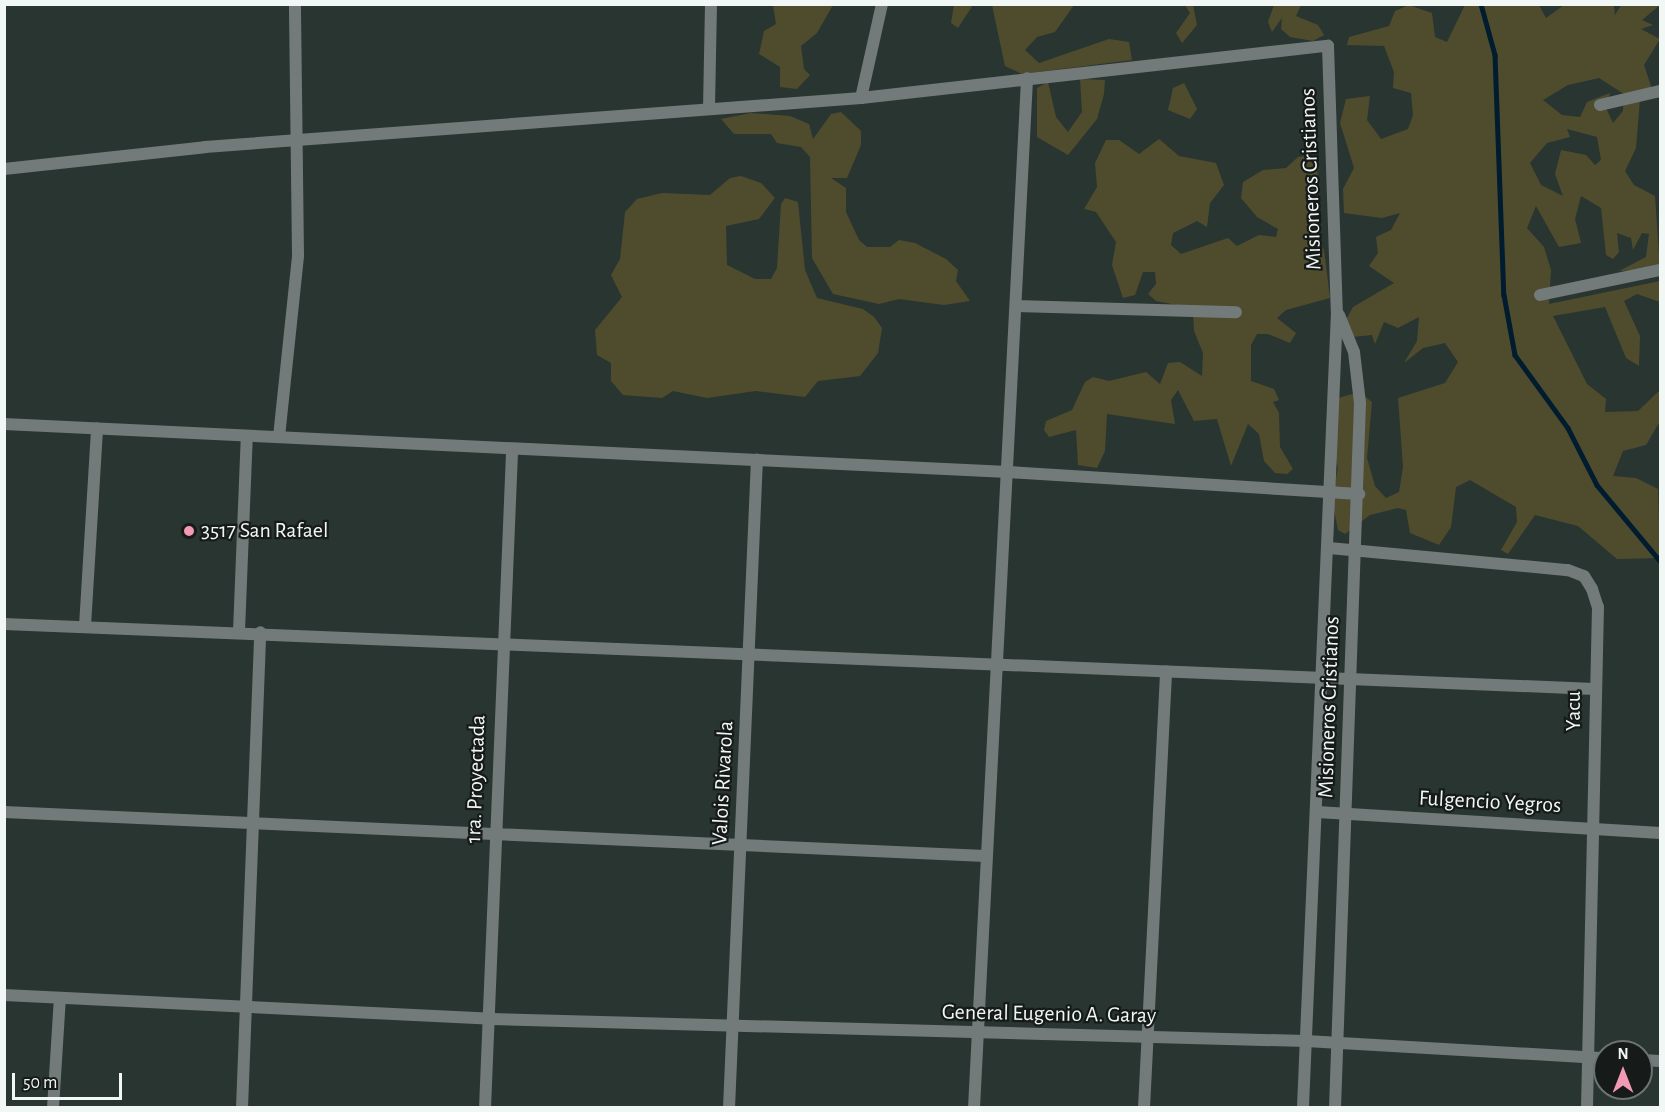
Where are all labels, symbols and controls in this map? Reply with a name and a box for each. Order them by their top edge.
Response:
street label: Misioneros Cristianos [1295,88,1327,270]
place label: 3517 San Rafael [201,518,328,544]
marker: 3517 San Rafael [182,524,196,538]
street label: Misioneros Cristianos [1313,616,1345,798]
street label: Yacu [1561,691,1587,731]
street label: 1ra. Proyectada [461,714,491,844]
street label: Valois Rivarola [707,720,739,846]
street label: Fulgencio Yegros [1418,785,1562,819]
street label: General Eugenio A. Garay [942,999,1156,1029]
north arrow [1593,1040,1653,1100]
text: N [1617,1046,1629,1062]
scale bar [15,1061,124,1099]
text: 50 m [23,1074,57,1092]

